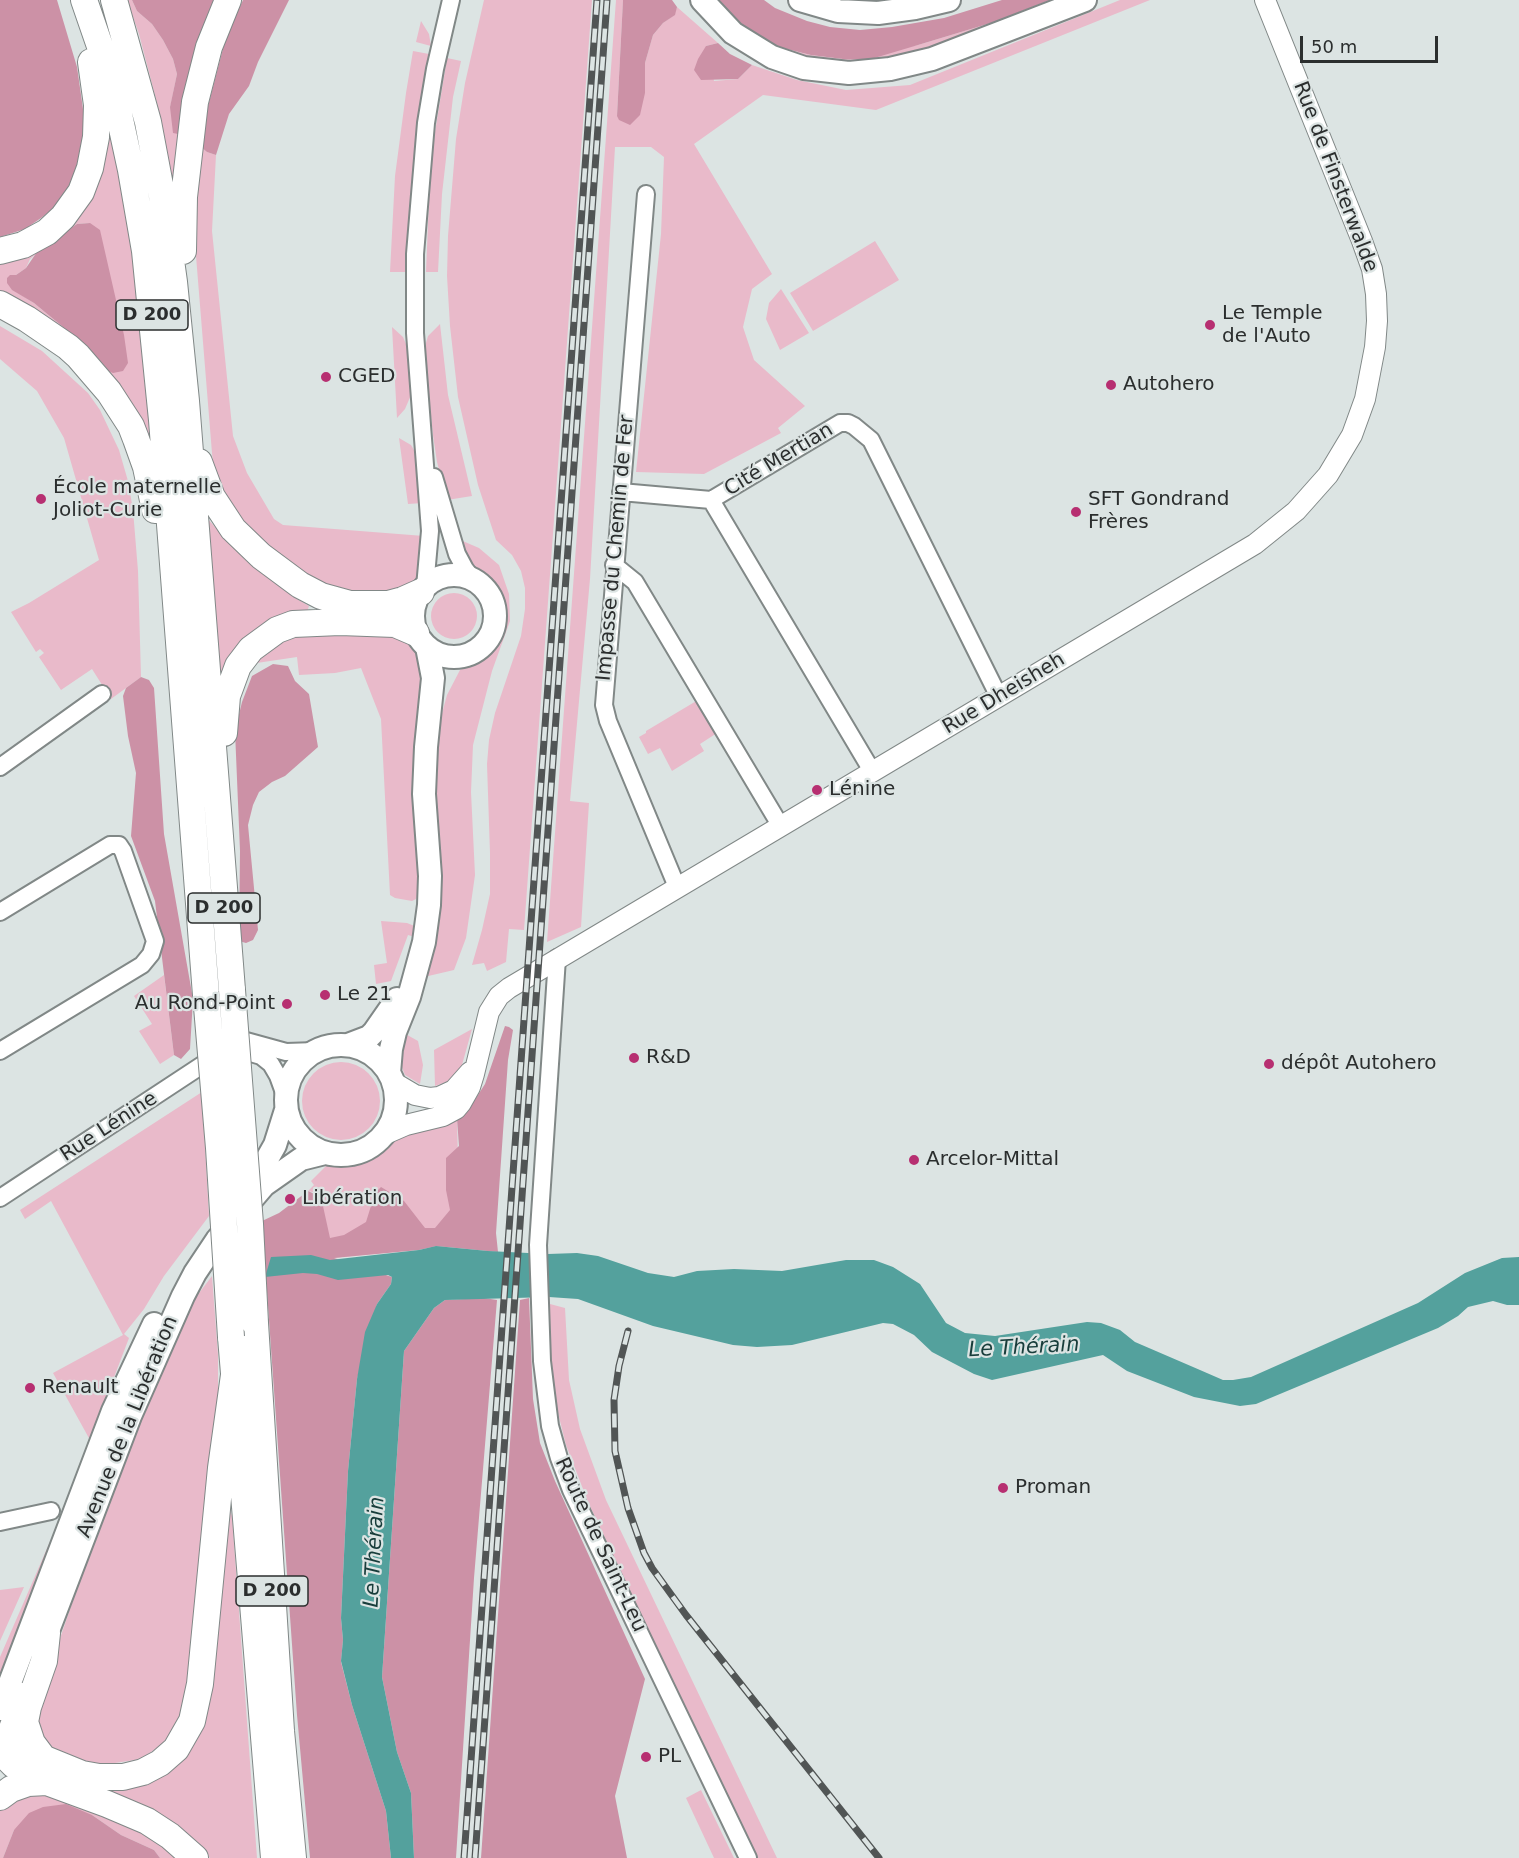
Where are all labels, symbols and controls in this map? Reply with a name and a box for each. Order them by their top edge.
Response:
scale bar [1303,24,1441,62]
text: 50 m [1311,36,1357,57]
street label: Rue de Finsterwalde [1288,78,1382,276]
road number: D 200 [116,300,188,330]
place label: Le Temple de l'Auto [1222,302,1323,349]
marker: Le Temple de l'Auto [1203,318,1217,332]
place label: CGED [338,365,396,389]
marker: CGED [319,370,333,384]
place label: Autohero [1123,373,1214,397]
marker: Autohero [1104,378,1118,392]
street label: Impasse du Chemin de Fer [592,414,640,682]
street label: Cité Mertian [720,418,838,502]
place label: École maternelle Joliot-Curie [53,476,221,523]
place label: SFT Gondrand Frères [1088,488,1229,535]
marker: École maternelle Joliot-Curie [34,492,48,506]
marker: SFT Gondrand Frères [1069,505,1083,519]
street label: Rue Dheisheh [939,648,1069,740]
place label: Lénine [829,778,895,802]
marker: Lénine [810,783,824,797]
road number: D 200 [188,893,260,923]
place label: Le 21 [337,983,392,1007]
marker: Le 21 [318,988,332,1002]
place label: Au Rond-Point [135,992,275,1016]
marker: Au Rond-Point [280,997,294,1011]
place label: R&D [646,1046,691,1070]
marker: R&D [627,1051,641,1065]
place label: dépôt Autohero [1281,1052,1437,1076]
marker: dépôt Autohero [1262,1057,1276,1071]
street label: Rue Lénine [56,1087,162,1167]
place label: Arcelor-Mittal [926,1148,1059,1172]
marker: Arcelor-Mittal [907,1153,921,1167]
place label: Libération [302,1187,402,1211]
marker: Libération [283,1192,297,1206]
street label: Avenue de la Libération [73,1313,183,1541]
water label: Le Thérain [968,1333,1080,1363]
place label: Renault [42,1376,118,1400]
marker: Renault [23,1381,37,1395]
street label: Route de Saint-Leu [549,1454,651,1636]
place label: Proman [1015,1476,1091,1500]
marker: Proman [996,1481,1010,1495]
water label: Le Thérain [360,1496,390,1608]
road number: D 200 [236,1576,308,1606]
place label: PL [658,1745,681,1769]
marker: PL [639,1750,653,1764]

